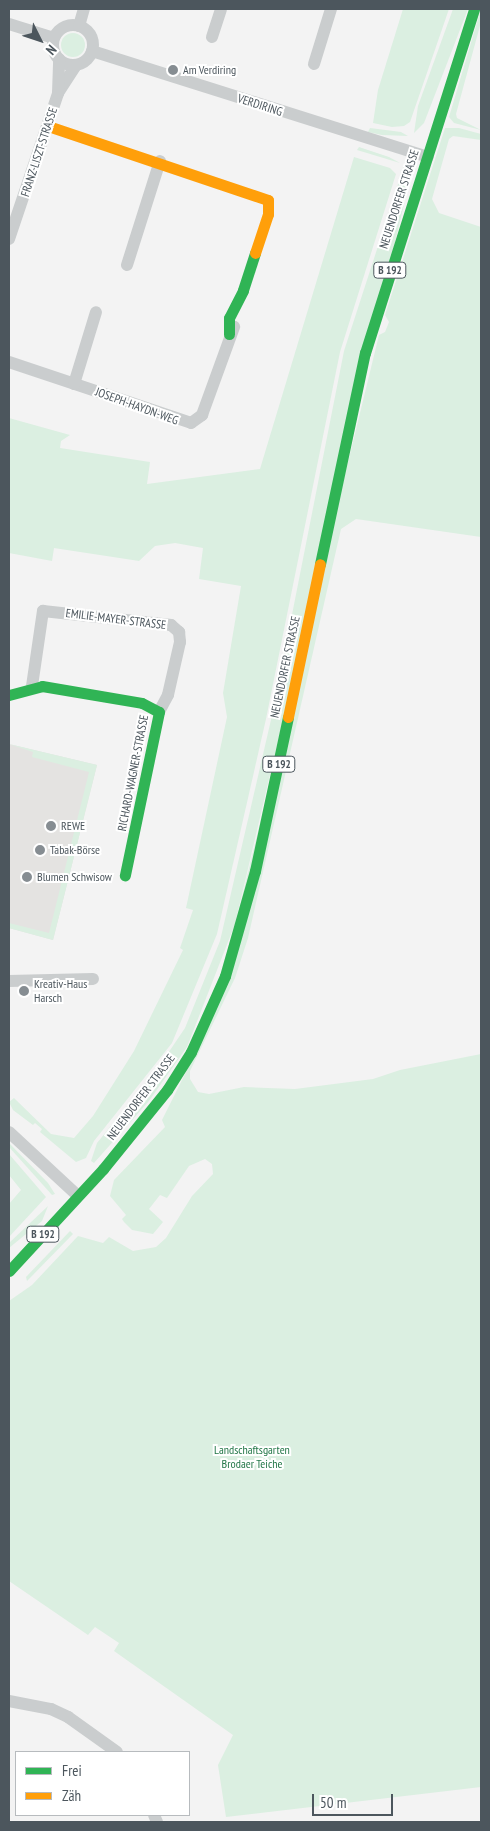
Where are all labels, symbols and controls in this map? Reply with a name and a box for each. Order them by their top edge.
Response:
north arrow [15,15,65,65]
text: N [42,41,61,59]
place label: Am Verdiring [183,63,236,77]
marker: Am Verdiring [167,64,179,76]
street label: VERDIRING [236,91,284,119]
street label: FRANZ-LISZT-STRASSE [18,105,60,199]
street label: NEUENDORFER STRASSE [376,148,422,250]
road number: B 192 [372,262,408,278]
street label: JOSEPH-HAYDN-WEG [94,384,180,428]
street label: EMILIE-MAYER-STRASSE [65,606,167,632]
street label: NEUENDORFER STRASSE [267,615,303,719]
street label: RICHARD-WAGNER-STRASSE [115,714,151,832]
road number: B 192 [262,756,296,772]
place label: REWE [61,819,85,833]
marker: REWE [45,820,57,832]
place label: Tabak-Börse [50,843,100,857]
marker: Tabak-Börse [34,844,46,856]
place label: Blumen Schwisow [37,870,112,884]
marker: Blumen Schwisow [21,871,33,883]
place label: Kreativ-Haus Harsch [34,977,87,1005]
marker: Kreativ-Haus Harsch [18,985,30,997]
street label: NEUENDORFER STRASSE [104,1051,178,1143]
road number: B 192 [26,1226,60,1242]
park label: Landschaftsgarten Brodaer Teiche [214,1443,290,1471]
legend [15,1751,190,1816]
text: Frei [62,1761,82,1780]
scale bar [315,1784,396,1816]
text: Zäh [62,1786,81,1805]
text: 50 m [320,1793,346,1812]

